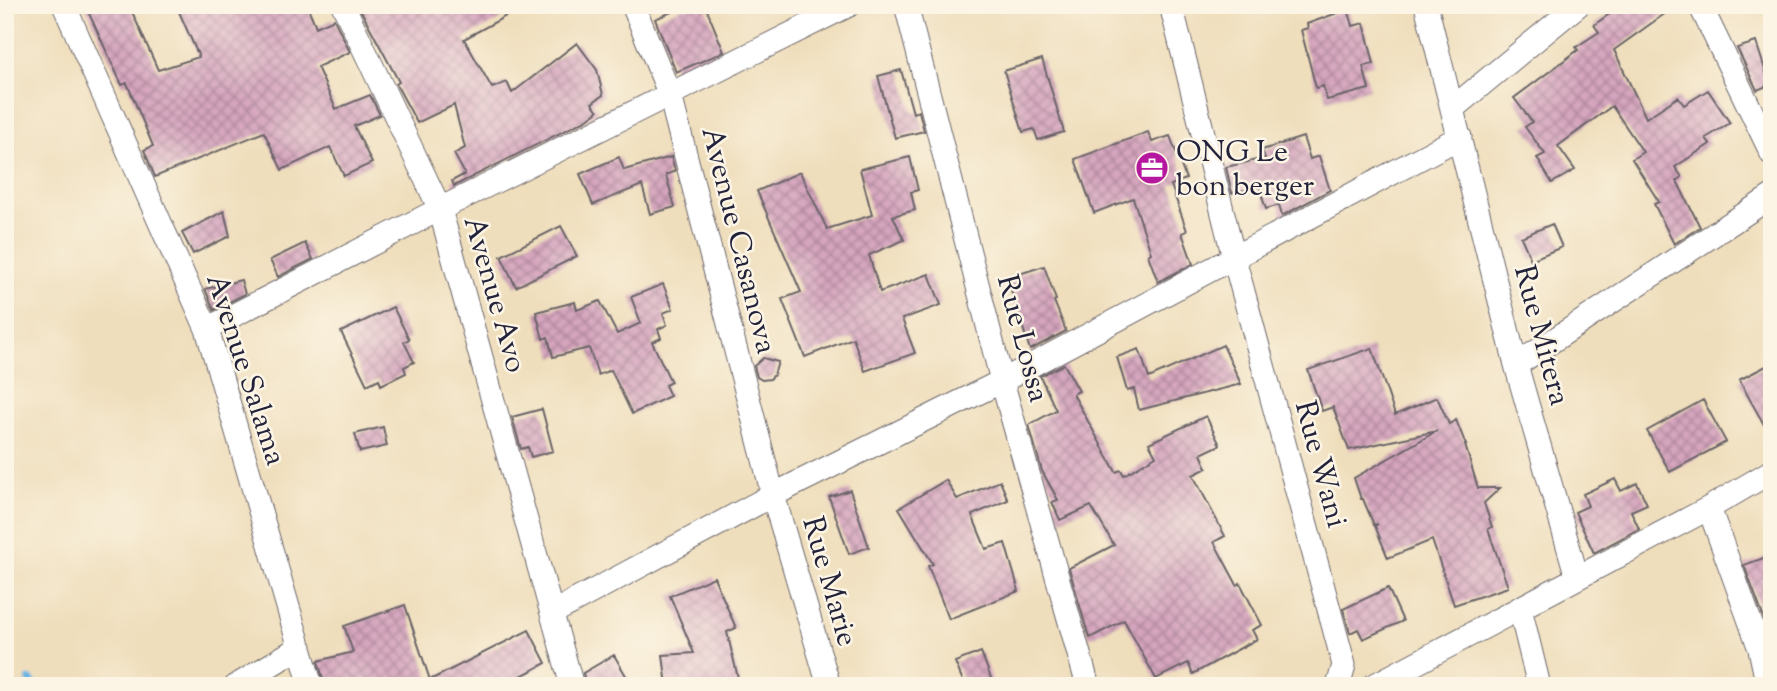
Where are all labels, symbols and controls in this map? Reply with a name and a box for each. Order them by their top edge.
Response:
street label: Avenue Casanova [689,123,787,359]
place label: ONG Le bon berger [1176,132,1314,209]
office icon: ONG Le bon berger [1133,149,1171,187]
street label: Avenue Avo [451,212,536,378]
street label: Rue Mitera [1501,261,1580,411]
street label: Avenue Salama [193,268,296,471]
street label: Rue Lossa [984,270,1059,407]
street label: Rue Wani [1282,396,1357,533]
street label: Rue Marie [790,512,868,651]

